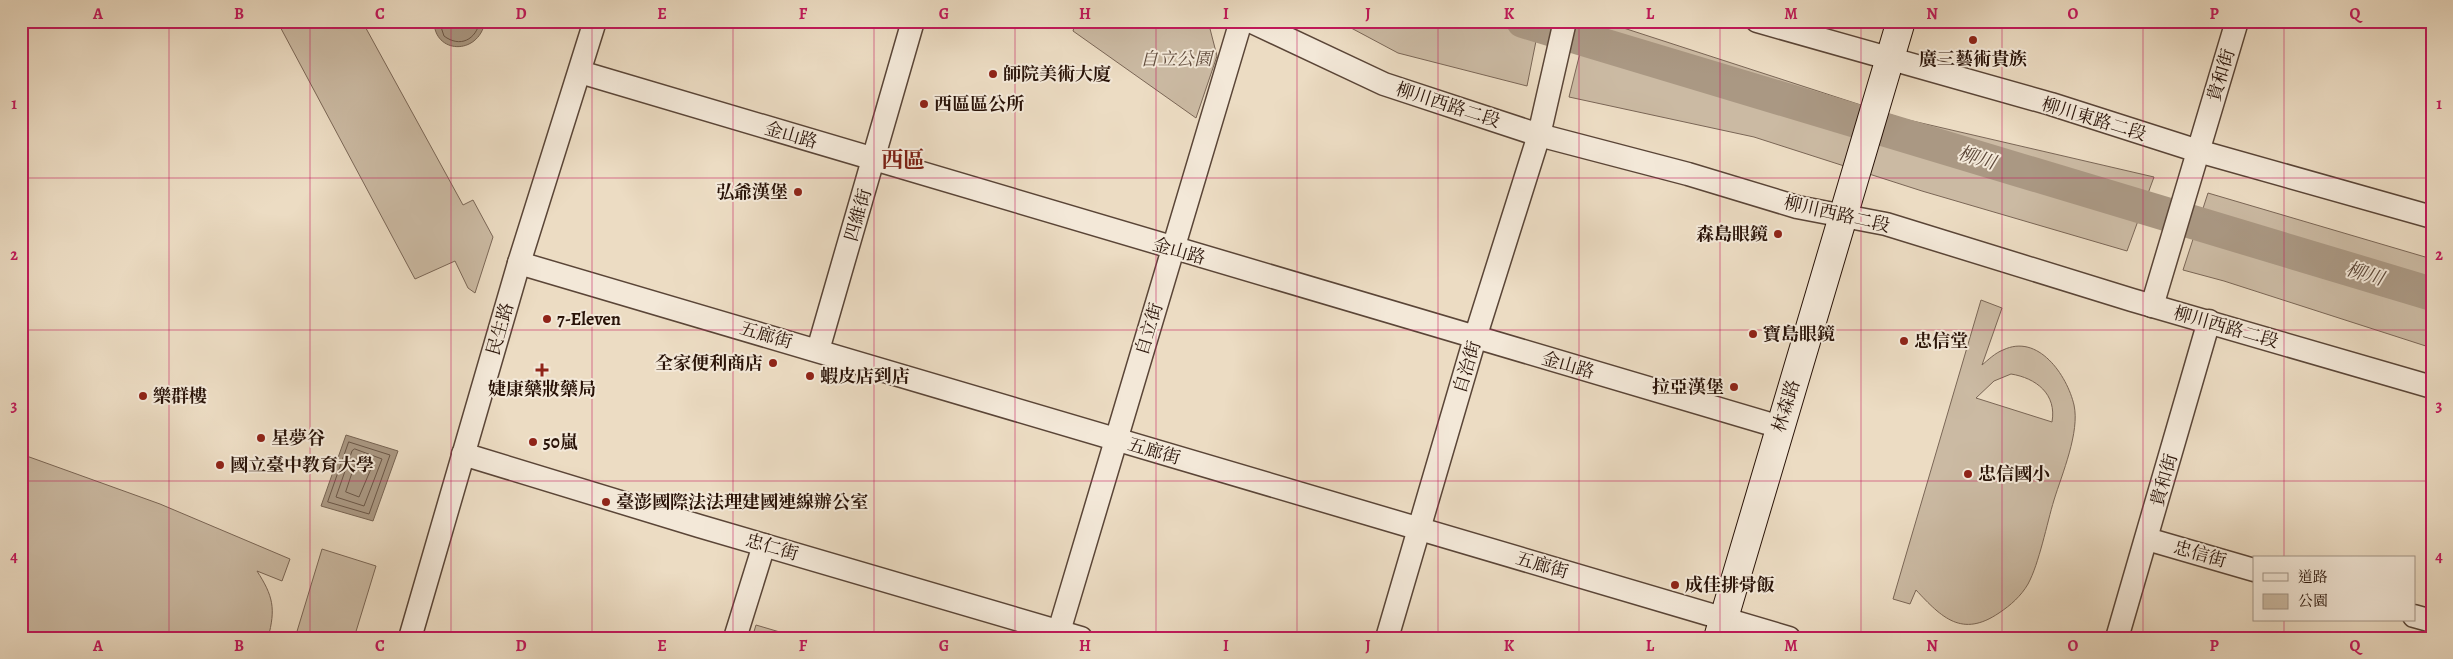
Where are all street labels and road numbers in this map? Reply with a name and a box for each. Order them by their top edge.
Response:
street label: 貴和街 [2202,46,2240,104]
street label: 柳川西路二段 [1393,77,1503,133]
street label: 柳川東路二段 [2039,92,2149,146]
street label: 金山路 [762,116,820,154]
street label: 四維街 [839,186,877,244]
street label: 柳川西路二段 [1782,190,1892,238]
street label: 金山路 [1150,232,1208,270]
street label: 民生路 [481,300,519,358]
street label: 自立街 [1130,300,1168,358]
street label: 柳川西路二段 [2171,301,2281,353]
street label: 五廊街 [737,316,795,354]
street label: 自治街 [1448,338,1486,396]
street label: 金山路 [1539,346,1597,384]
street label: 林森路 [1767,377,1805,435]
street label: 五廊街 [1125,432,1183,470]
street label: 貴和街 [2145,451,2183,509]
street label: 忠仁街 [743,528,801,566]
street label: 忠信街 [2171,535,2229,573]
street label: 五廊街 [1513,546,1571,584]

